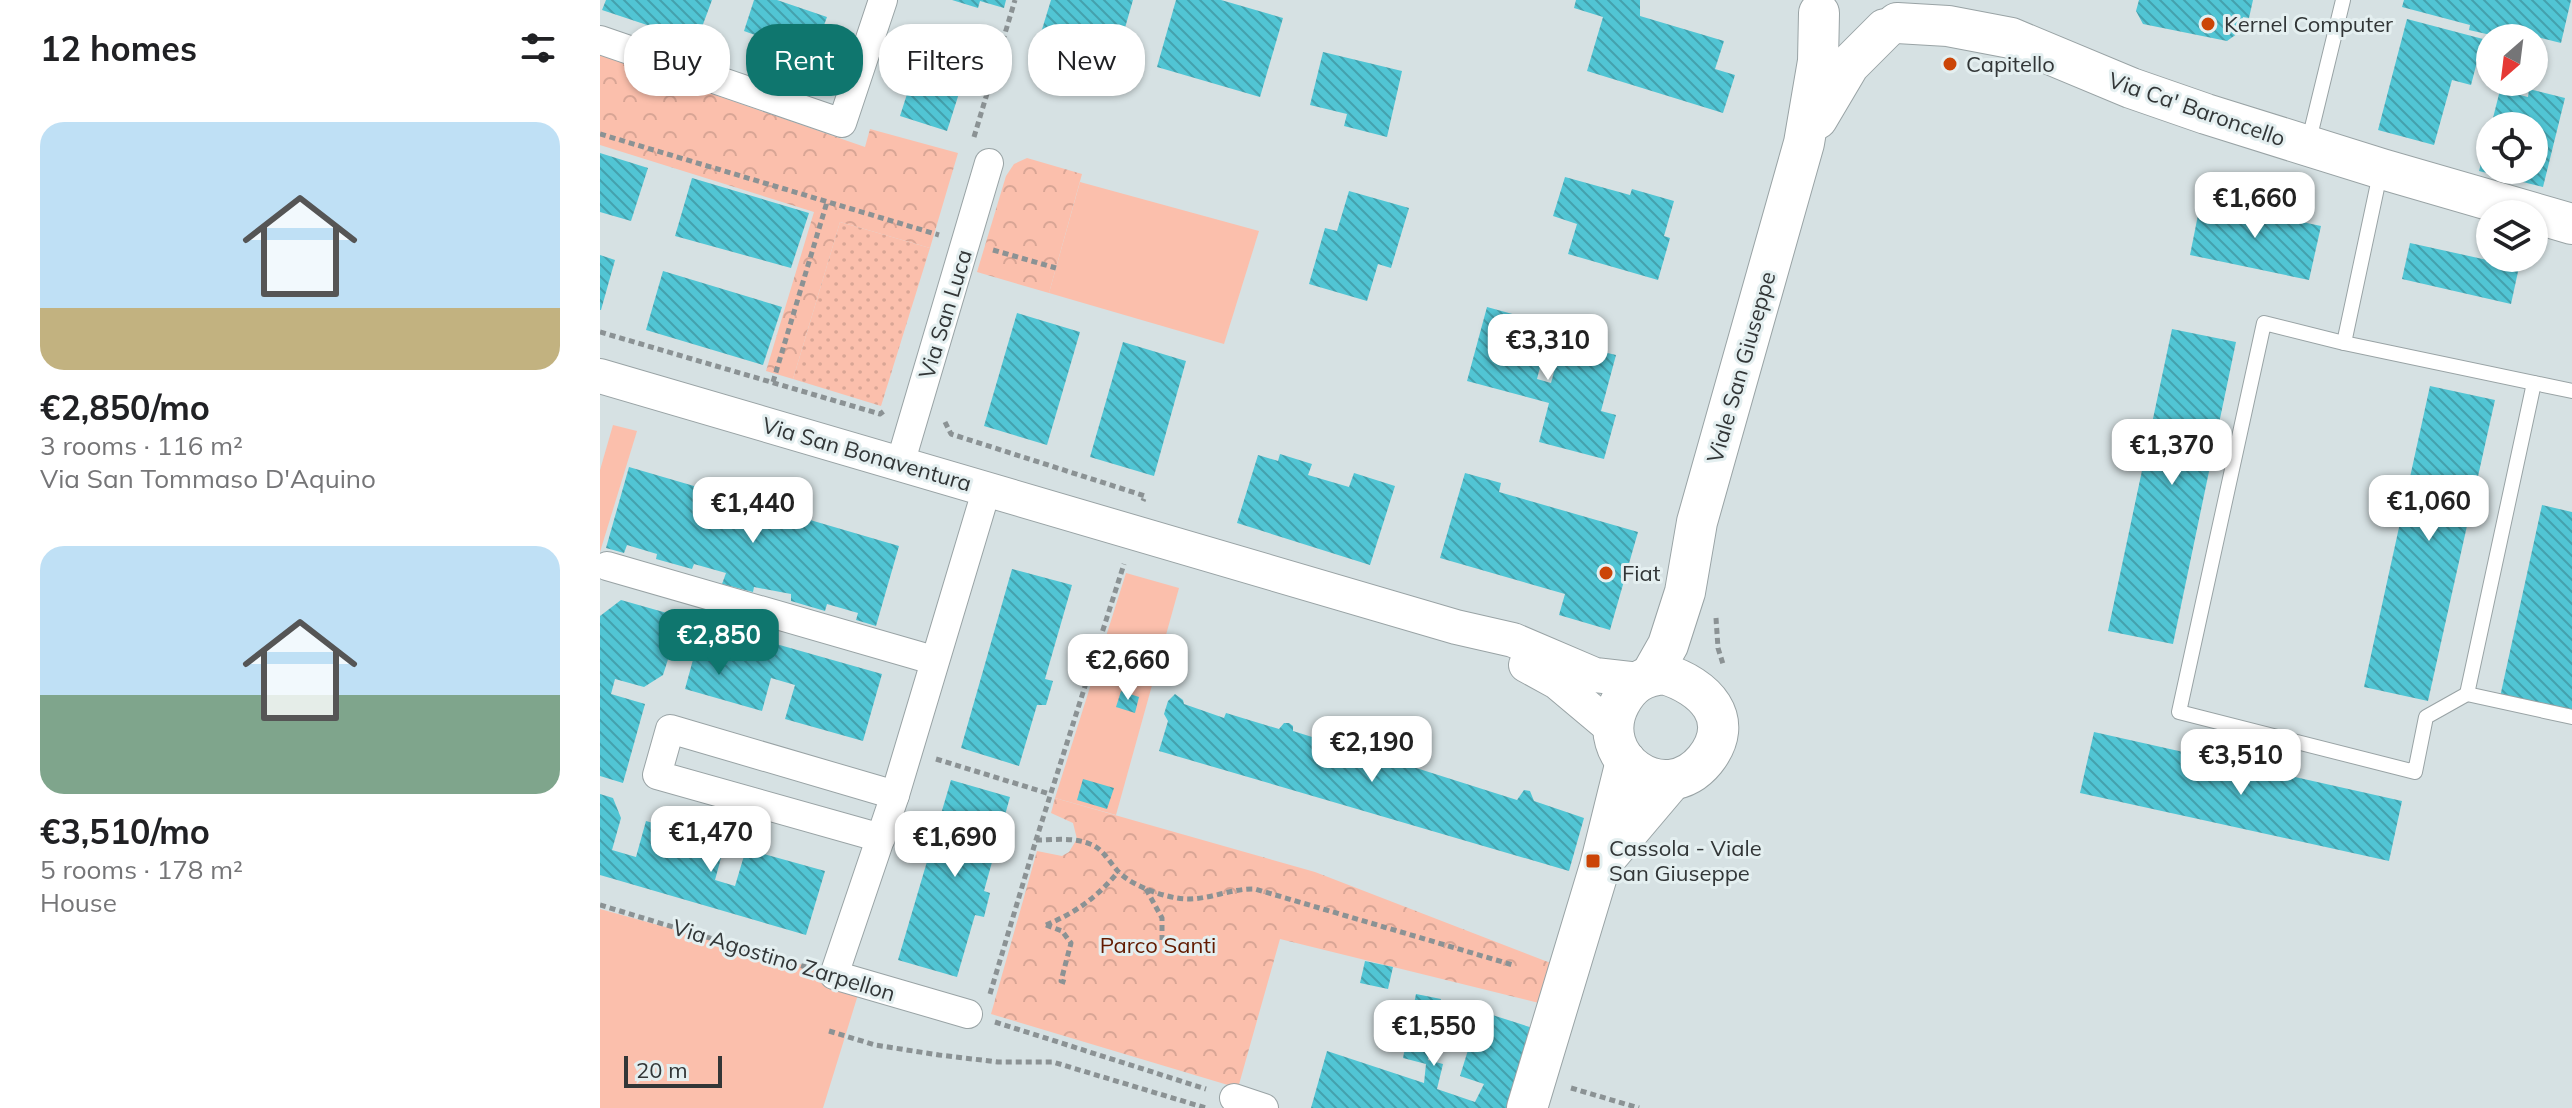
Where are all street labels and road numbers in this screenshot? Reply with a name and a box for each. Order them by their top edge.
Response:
street label: Via Ca' Baroncello [2105,66,2289,152]
street label: Via San Luca [912,246,978,382]
street label: Viale San Giuseppe [1700,268,1782,466]
street label: Via San Bonaventura [759,411,975,497]
street label: Via Agostino Zarpellon [669,913,899,1007]

